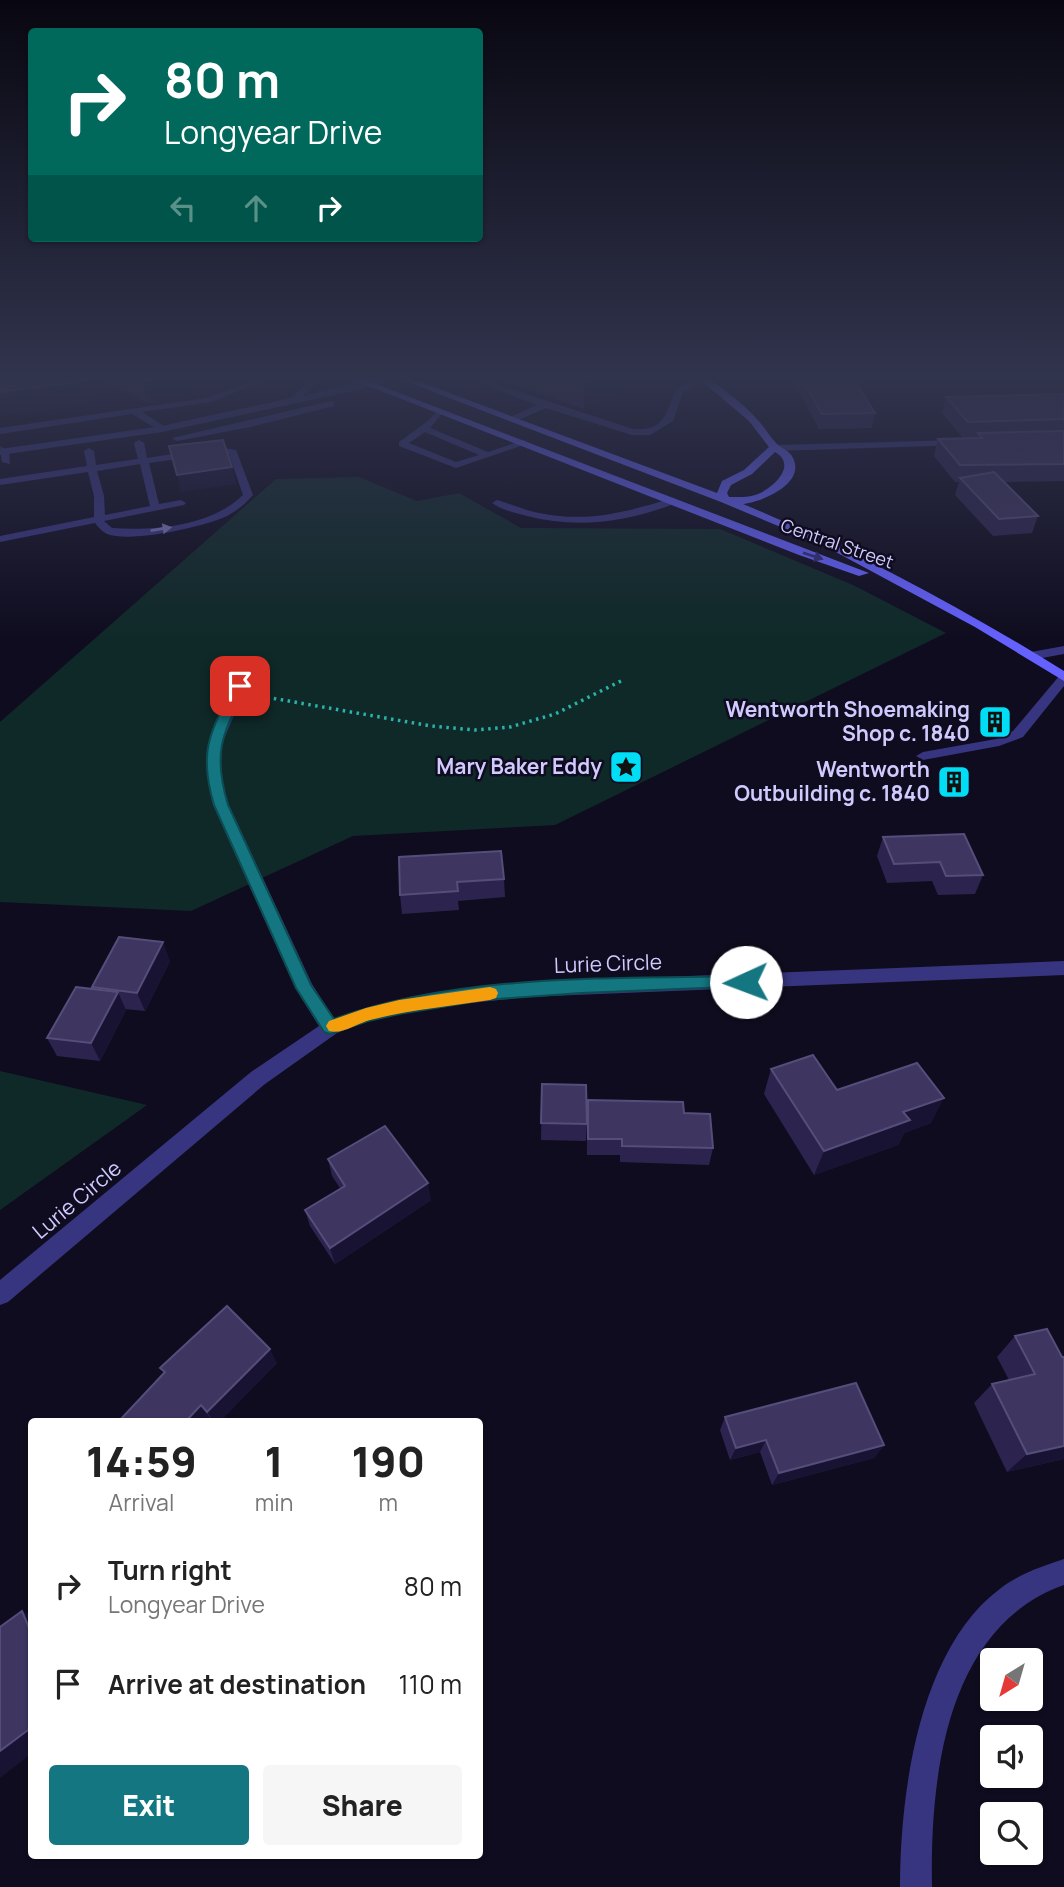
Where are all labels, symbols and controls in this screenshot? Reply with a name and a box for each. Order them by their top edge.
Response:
text: 80 m [164,46,280,113]
icon: right [49,56,140,147]
text: Longyear Drive [164,110,382,154]
icon: left [164,189,202,227]
icon: ahead [237,189,275,227]
icon: right [310,189,348,227]
street label: Central Street [778,513,897,574]
one-way arrow [150,523,172,534]
one-way arrow [802,551,823,562]
pin [210,656,270,716]
icon: arrive [221,667,259,705]
place label: Wentworth Shoemaking Shop c. 1840 [726,695,970,747]
building icon: Wentworth Shoemaking Shop c. 1840 [976,703,1014,741]
place icon: Mary Baker Eddy [607,748,645,786]
place label: Mary Baker Eddy [436,752,602,780]
place label: Wentworth Outbuilding c. 1840 [734,755,930,807]
building icon: Wentworth Outbuilding c. 1840 [935,763,973,801]
position arrow [709,945,783,1019]
street label: Lurie Circle [554,947,662,979]
street label: Lurie Circle [26,1154,127,1245]
text: 14:59 [86,1432,197,1490]
text: 1 [265,1432,284,1490]
text: 190 [351,1432,425,1490]
text: Arrival [109,1486,174,1518]
text: min [255,1486,293,1518]
text: m [378,1486,398,1518]
text: Turn right [108,1552,232,1588]
icon: right [49,1567,87,1605]
text: 80 m [404,1568,462,1604]
text: Longyear Drive [108,1588,265,1620]
north arrow [980,1648,1043,1712]
map controls [980,1648,1043,1865]
icon: arrive [49,1665,87,1703]
text: Arrive at destination [108,1666,366,1702]
text: 110 m [399,1666,462,1702]
button: sound [980,1725,1043,1788]
button: Exit [49,1765,249,1845]
button: Share [263,1765,462,1845]
button: search [980,1802,1043,1865]

